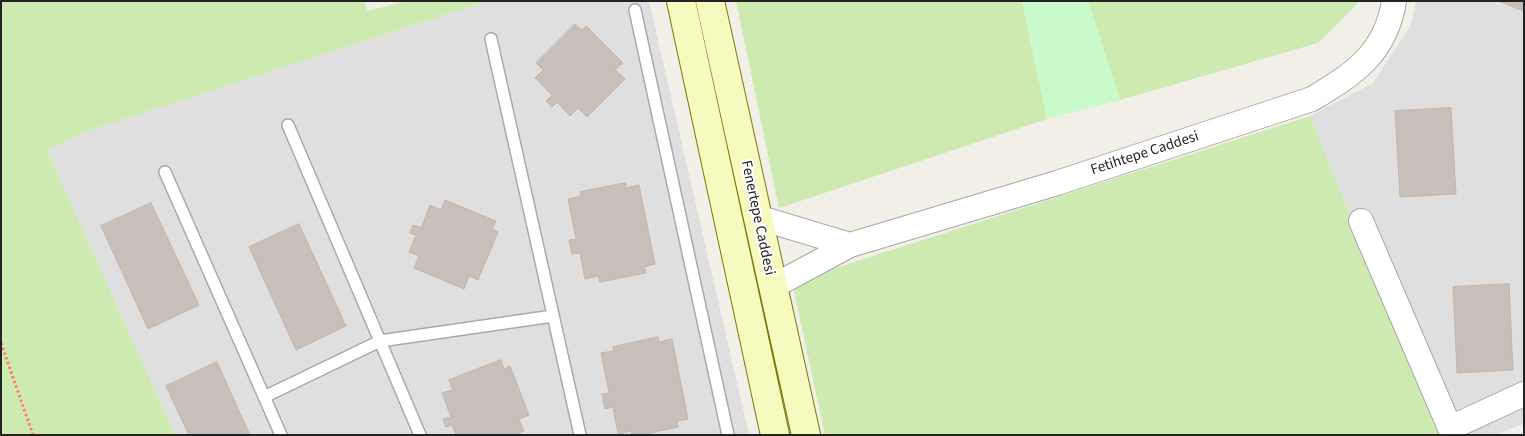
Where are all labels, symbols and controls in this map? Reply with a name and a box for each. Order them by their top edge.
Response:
street label: Fetihtepe Caddesi [1089,128,1201,180]
street label: Fenertepe Caddesi [736,159,778,277]

